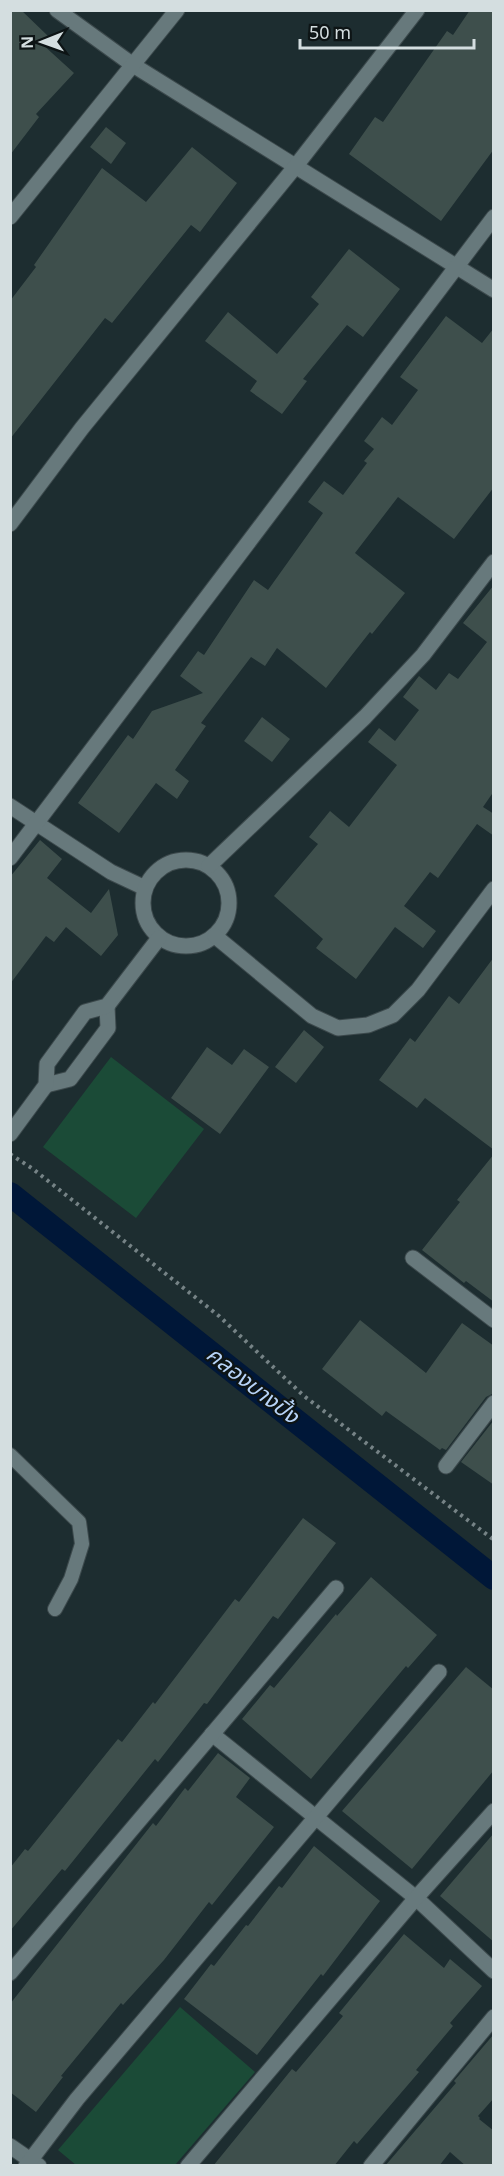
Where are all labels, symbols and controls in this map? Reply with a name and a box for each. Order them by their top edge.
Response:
north arrow [12,12,72,72]
scale bar [300,12,474,50]
text: 50 m [309,20,351,47]
text: N [16,36,40,49]
water label: คลองบางปิ้ง [199,1339,306,1433]

